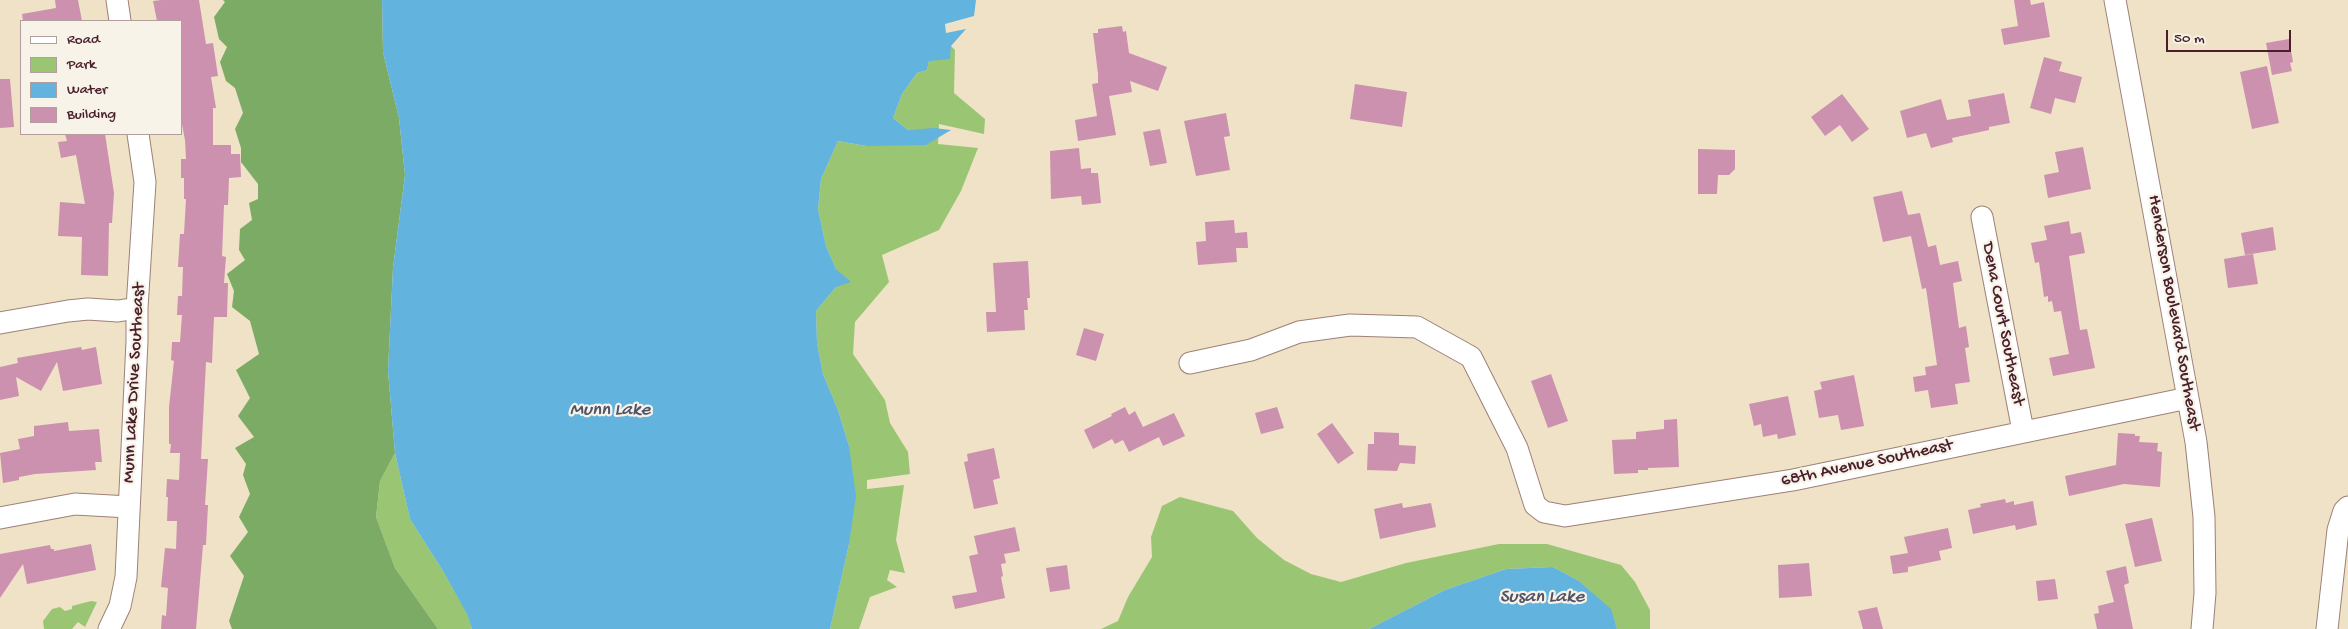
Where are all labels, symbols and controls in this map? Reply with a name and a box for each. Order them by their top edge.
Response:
legend [20,20,182,135]
scale bar [2168,20,2293,52]
text: 50 m [2174,30,2205,48]
text: Road [67,31,100,49]
text: Park [67,56,96,74]
text: Water [67,81,107,99]
text: Building [67,106,116,124]
street label: Henderson Boulevard Southeast [2142,194,2204,432]
street label: Dena Court Southeast [1976,241,2028,407]
street label: Munn Lake Drive Southeast [119,282,151,484]
water label: Munn Lake [570,400,650,422]
street label: 68th Avenue Southeast [1779,435,1955,493]
water label: Susan Lake [1500,587,1584,609]

